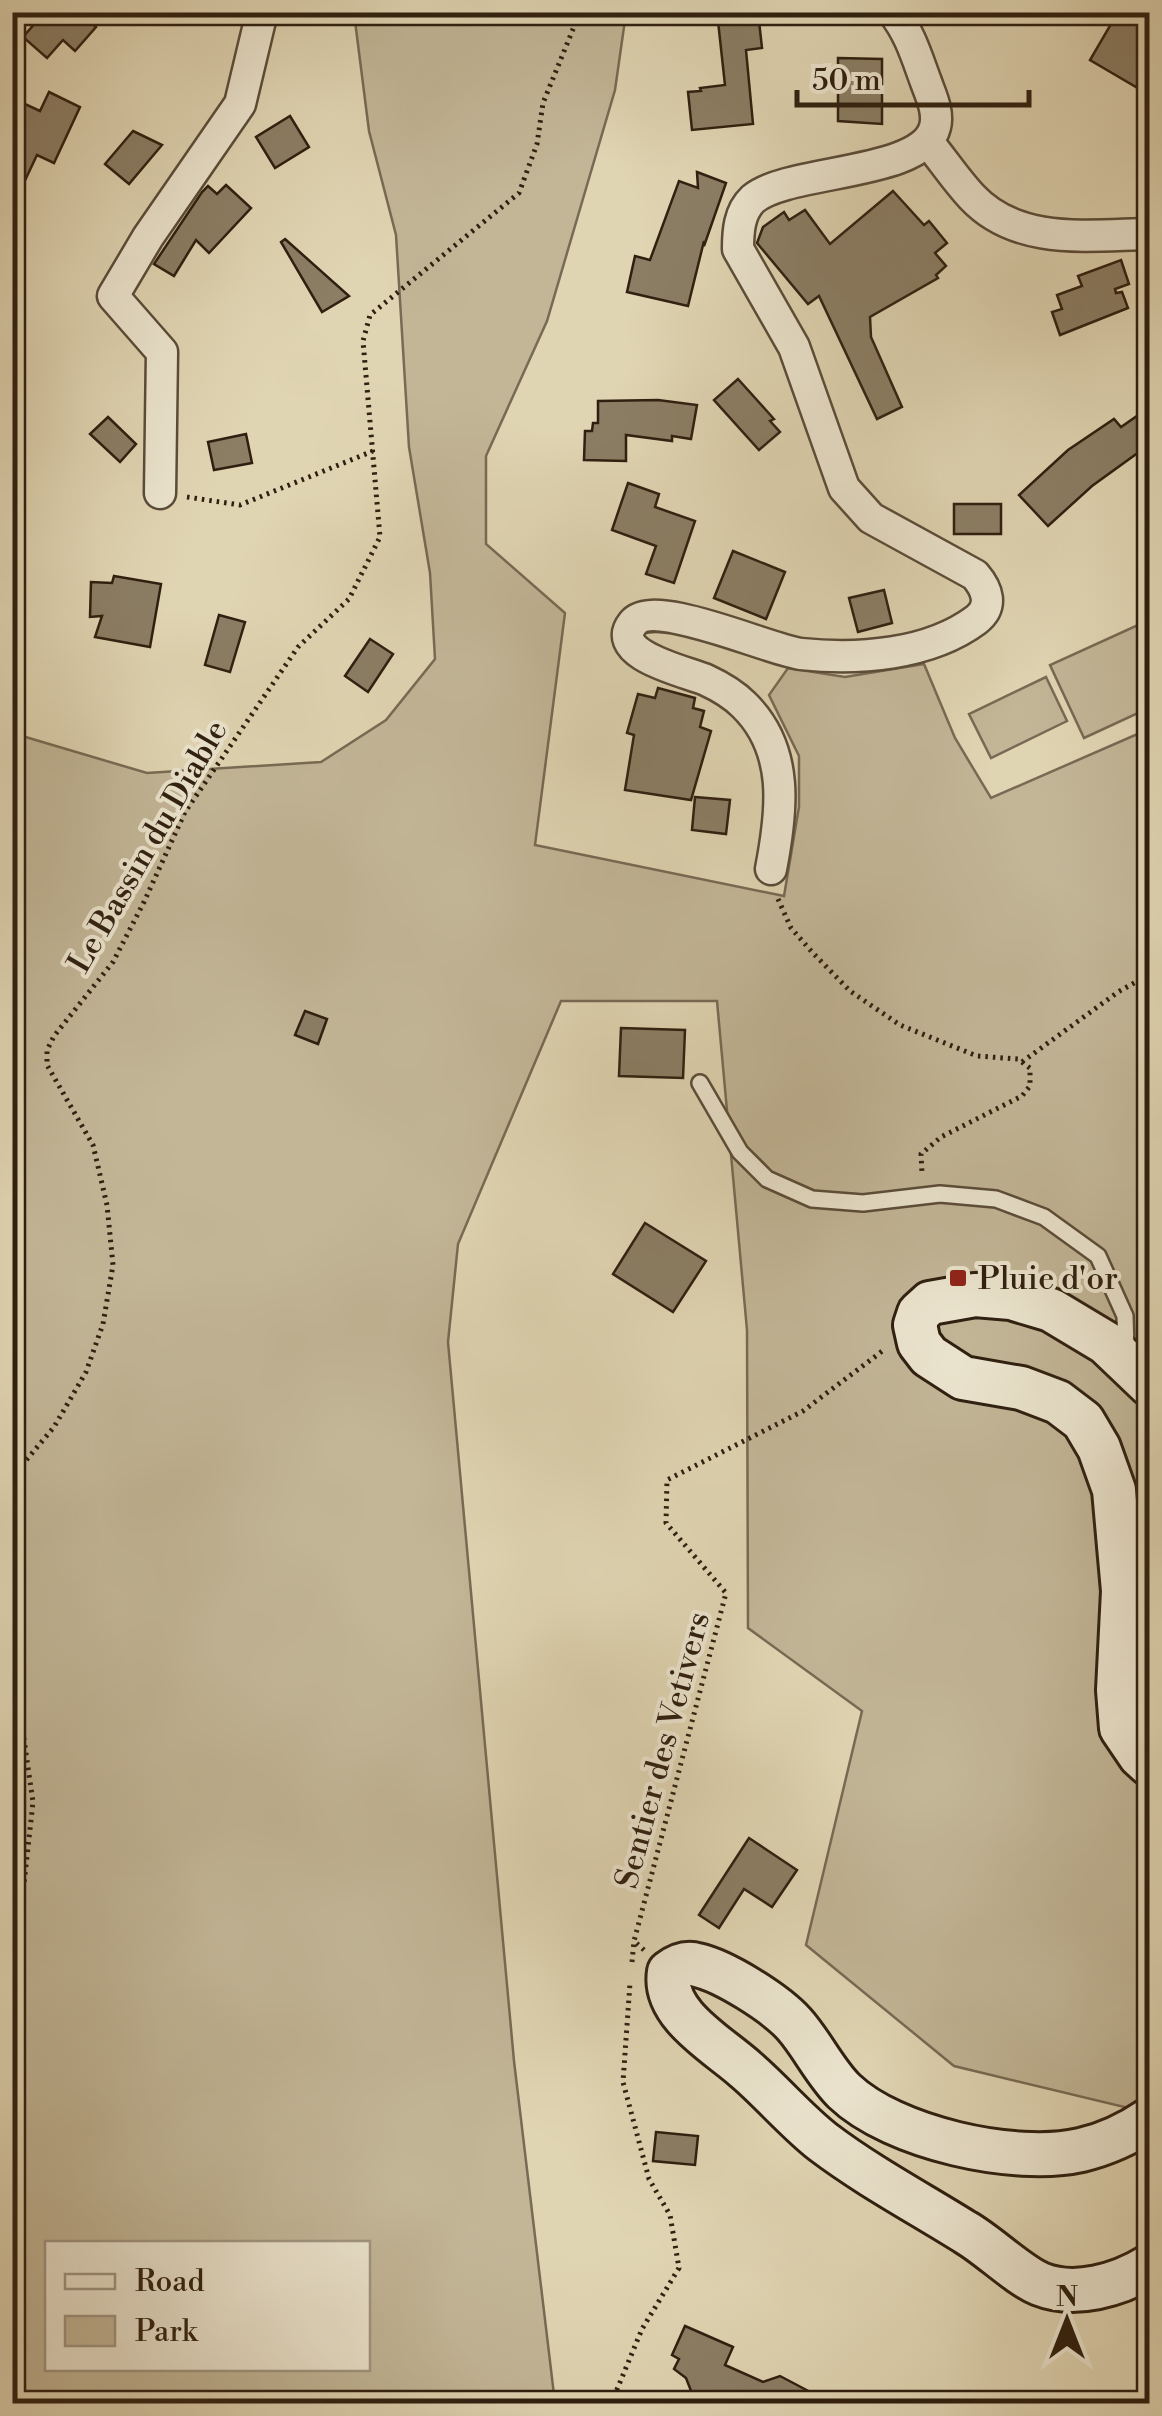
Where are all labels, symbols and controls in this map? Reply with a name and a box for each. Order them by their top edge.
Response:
scale bar [797,45,1030,107]
text: 50 m [812,62,881,100]
street label: Le Bassin du Diable [59,713,237,980]
place label: Pluie d'or [978,1259,1118,1299]
marker: Pluie d'or [947,1267,969,1289]
street label: Sentier des Vetivers [607,1608,719,1893]
legend [45,2241,370,2371]
text: Road [135,2263,205,2301]
north arrow [1017,2271,1117,2371]
text: N [1056,2280,1078,2315]
text: Park [135,2313,199,2351]

